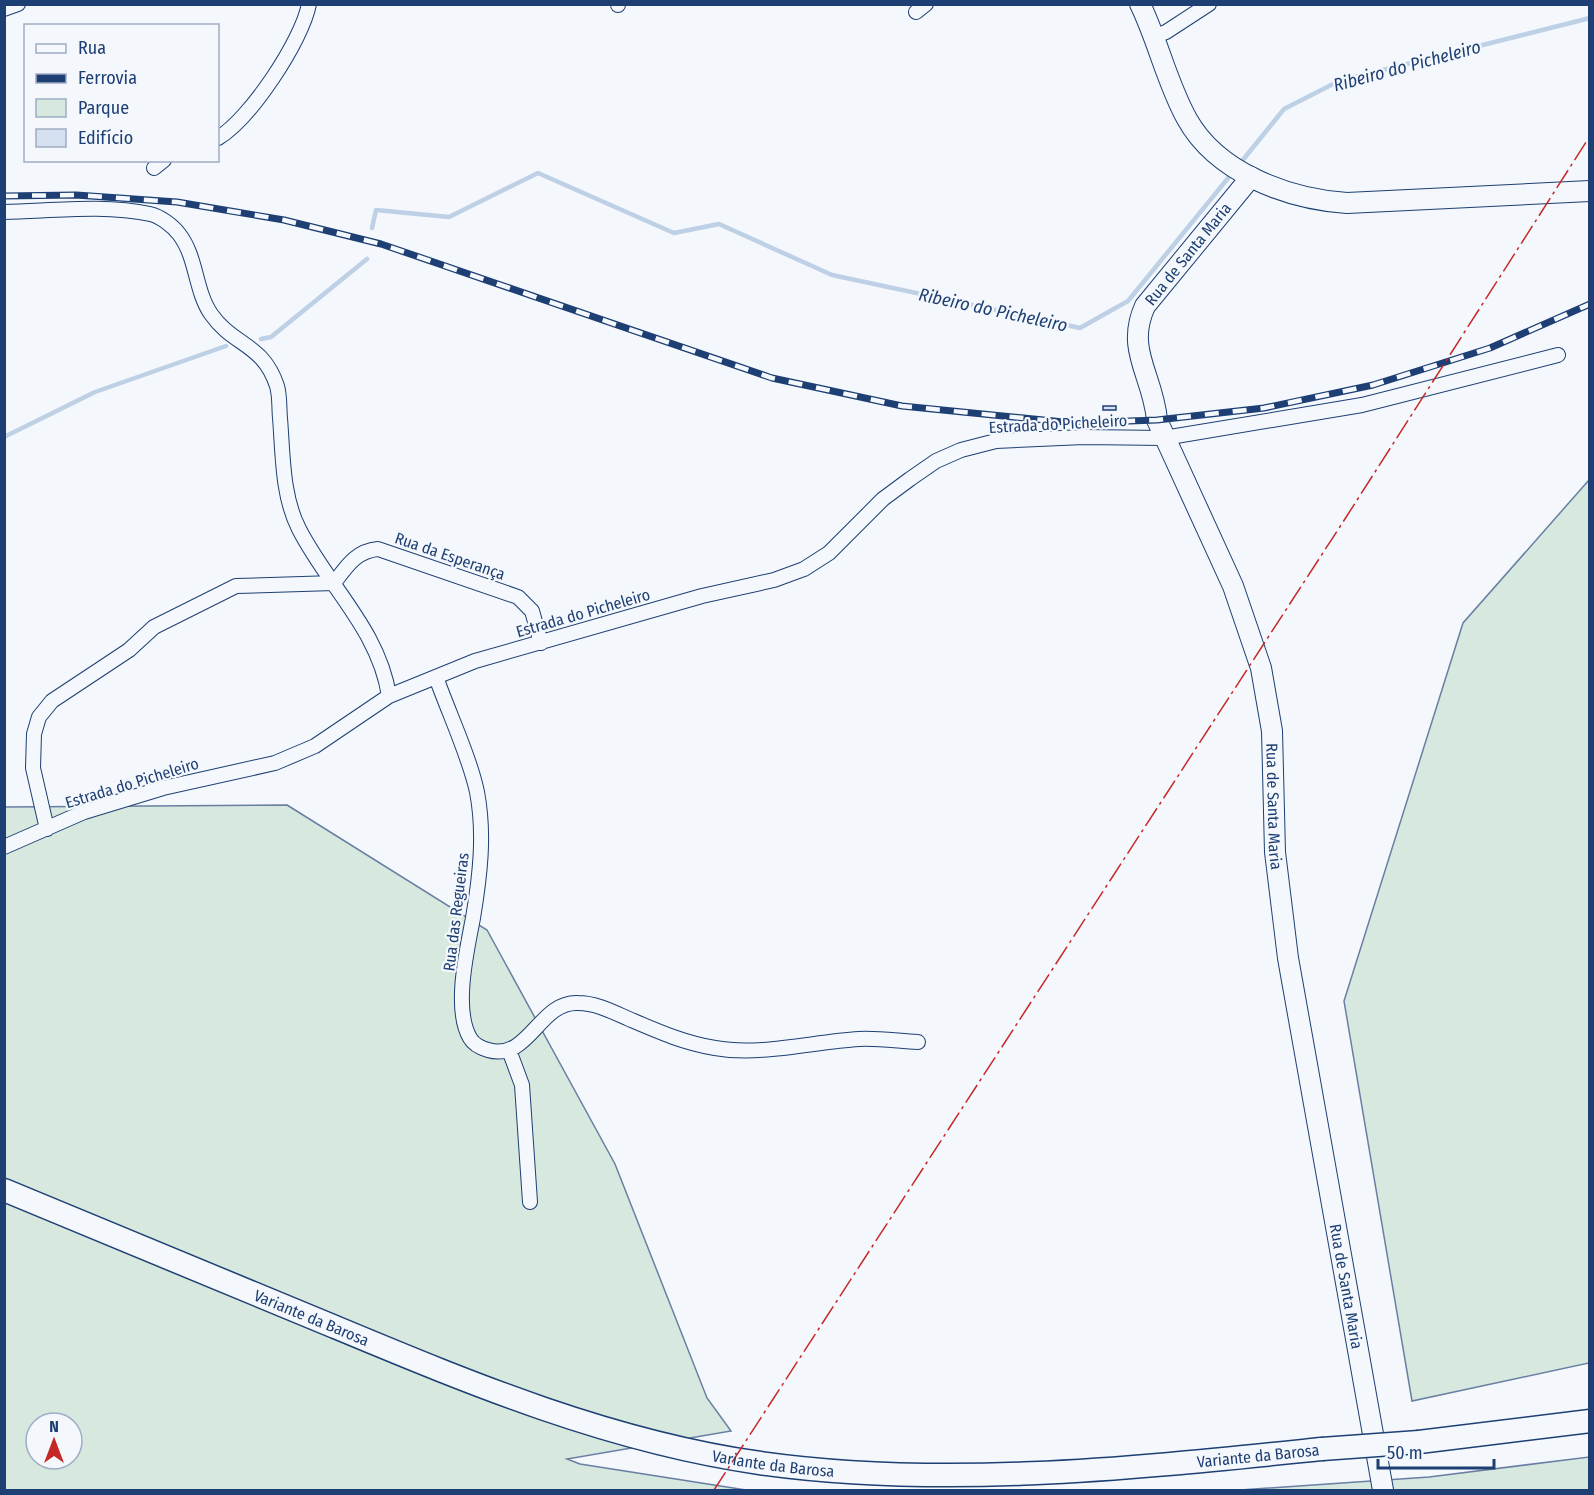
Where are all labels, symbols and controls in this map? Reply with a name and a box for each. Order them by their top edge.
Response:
legend [24,24,219,162]
water label: Ribeiro do Picheleiro [1331,36,1483,96]
text: Rua [78,37,106,59]
text: Ferrovia [78,67,137,89]
text: Parque [78,97,129,119]
text: Edifício [78,127,133,149]
street label: Rua de Santa Maria [1141,199,1235,309]
water label: Ribeiro do Picheleiro [917,283,1069,337]
street label: Estrada do Picheleiro [988,411,1128,437]
street label: Rua da Esperança [392,528,508,584]
street label: Estrada do Picheleiro [514,585,652,641]
street label: Rua de Santa Maria [1263,743,1287,871]
street label: Estrada do Picheleiro [63,754,201,812]
street label: Rua das Regueiras [439,851,473,972]
street label: Rua de Santa Maria [1326,1222,1367,1351]
street label: Variante da Barosa [251,1285,372,1350]
north arrow [24,1411,84,1471]
text: N [49,1417,59,1436]
scale bar [1378,1432,1494,1470]
street label: Variante da Barosa [1196,1440,1320,1471]
text: 50 m [1387,1442,1423,1464]
street label: Variante da Barosa [711,1446,835,1480]

